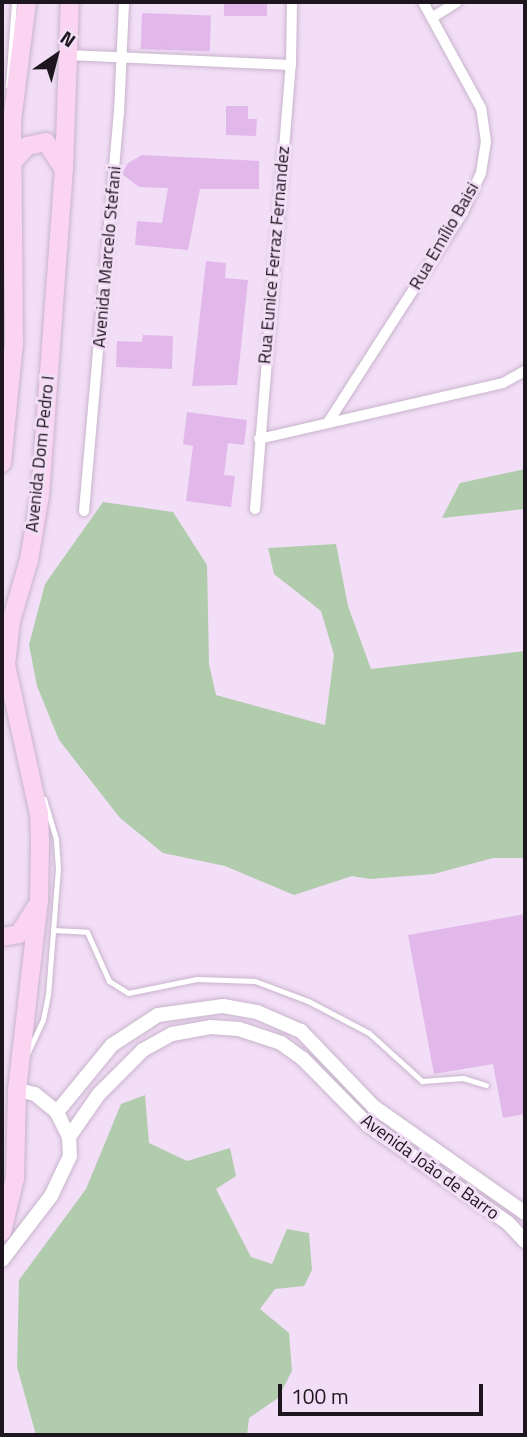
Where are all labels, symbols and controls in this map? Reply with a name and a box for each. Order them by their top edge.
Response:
north arrow [21,21,91,91]
text: N [55,23,82,54]
street label: Rua Eunice Ferraz Fernandez [254,145,294,365]
street label: Avenida Marcelo Stefani [88,165,126,349]
street label: Rua Emílio Baisi [405,178,483,294]
street label: Avenida Dom Pedro I [21,375,59,533]
street label: Avenida João de Barro [357,1110,503,1224]
scale bar [282,1370,487,1414]
text: 100 m [291,1380,348,1412]

